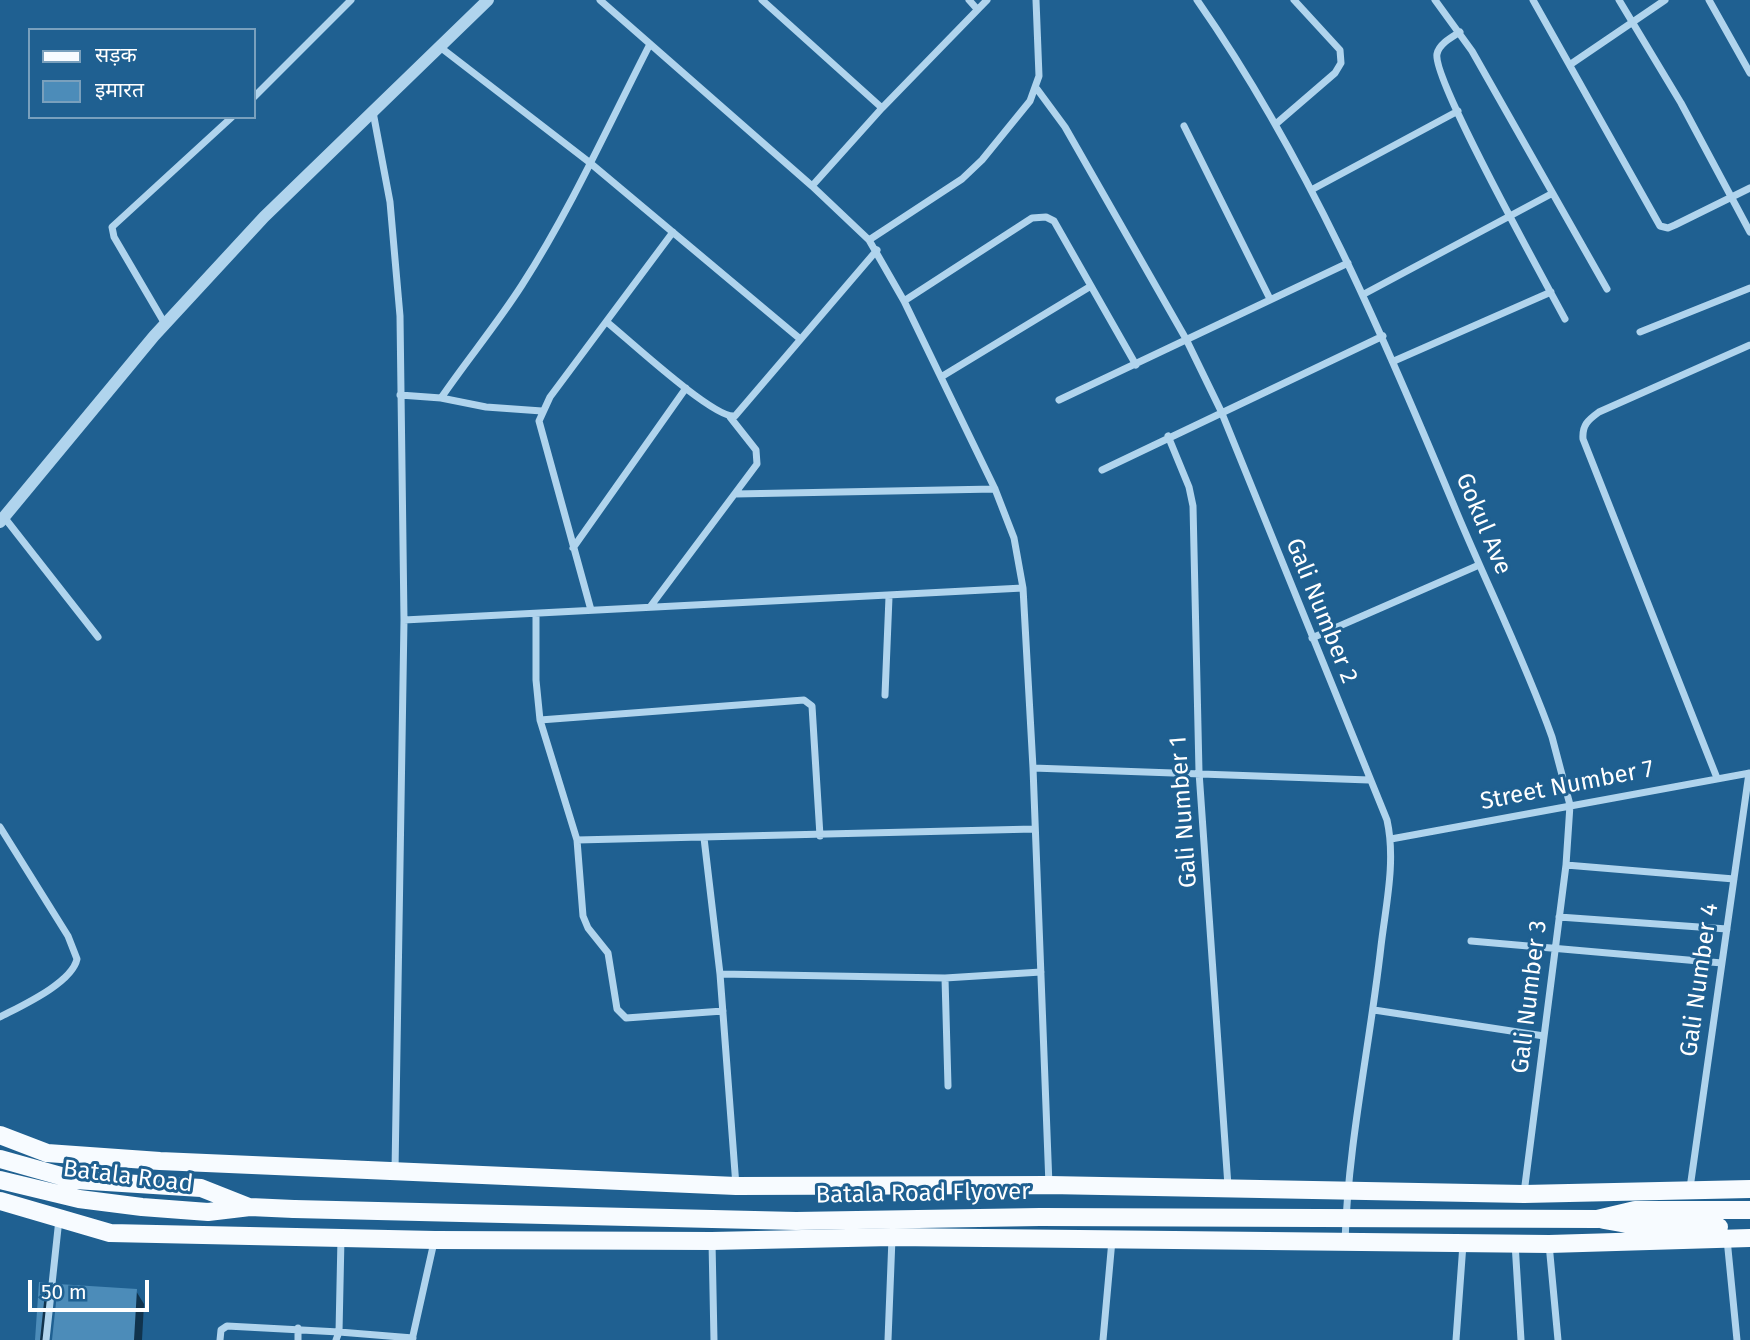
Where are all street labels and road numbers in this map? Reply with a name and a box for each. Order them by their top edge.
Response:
street label: Gokul Ave [1449,469,1517,579]
street label: Gali Number 2 [1279,534,1363,688]
street label: Gali Number 1 [1164,735,1204,889]
street label: Street Number 7 [1478,755,1656,817]
street label: Gali Number 4 [1675,901,1725,1059]
street label: Gali Number 3 [1506,919,1554,1075]
street label: Batala Road [61,1155,195,1199]
street label: Batala Road Flyover [815,1178,1031,1210]

